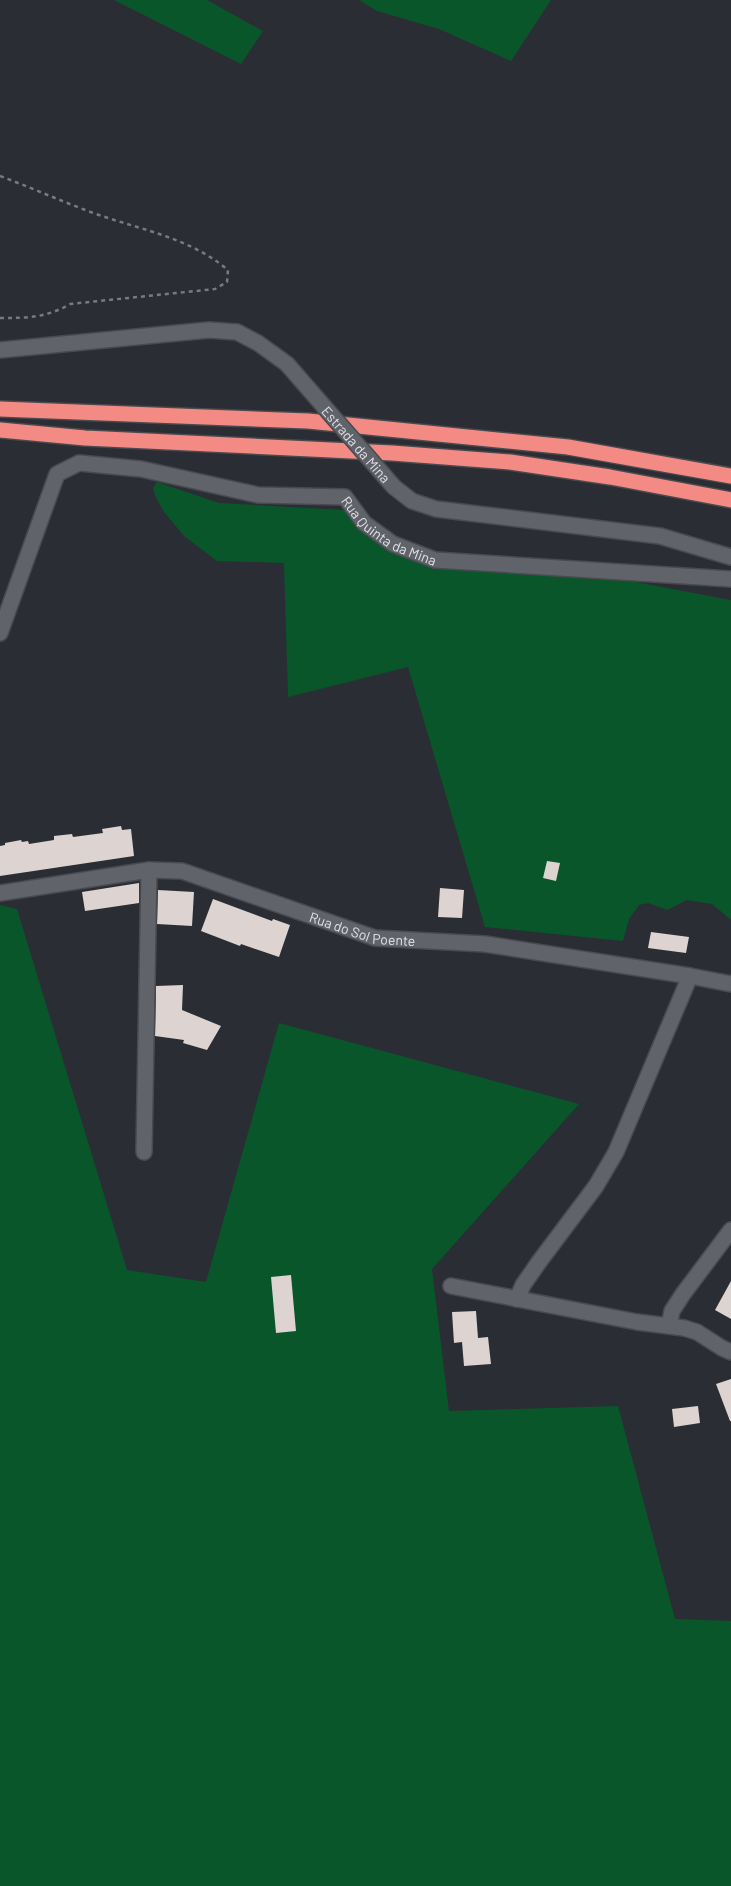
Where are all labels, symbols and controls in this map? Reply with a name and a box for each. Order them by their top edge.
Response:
street label: Estrada da Mina [319,402,395,486]
street label: Rua Quinta da Mina [338,492,439,568]
street label: Rua do Sol Poente [307,907,416,949]

